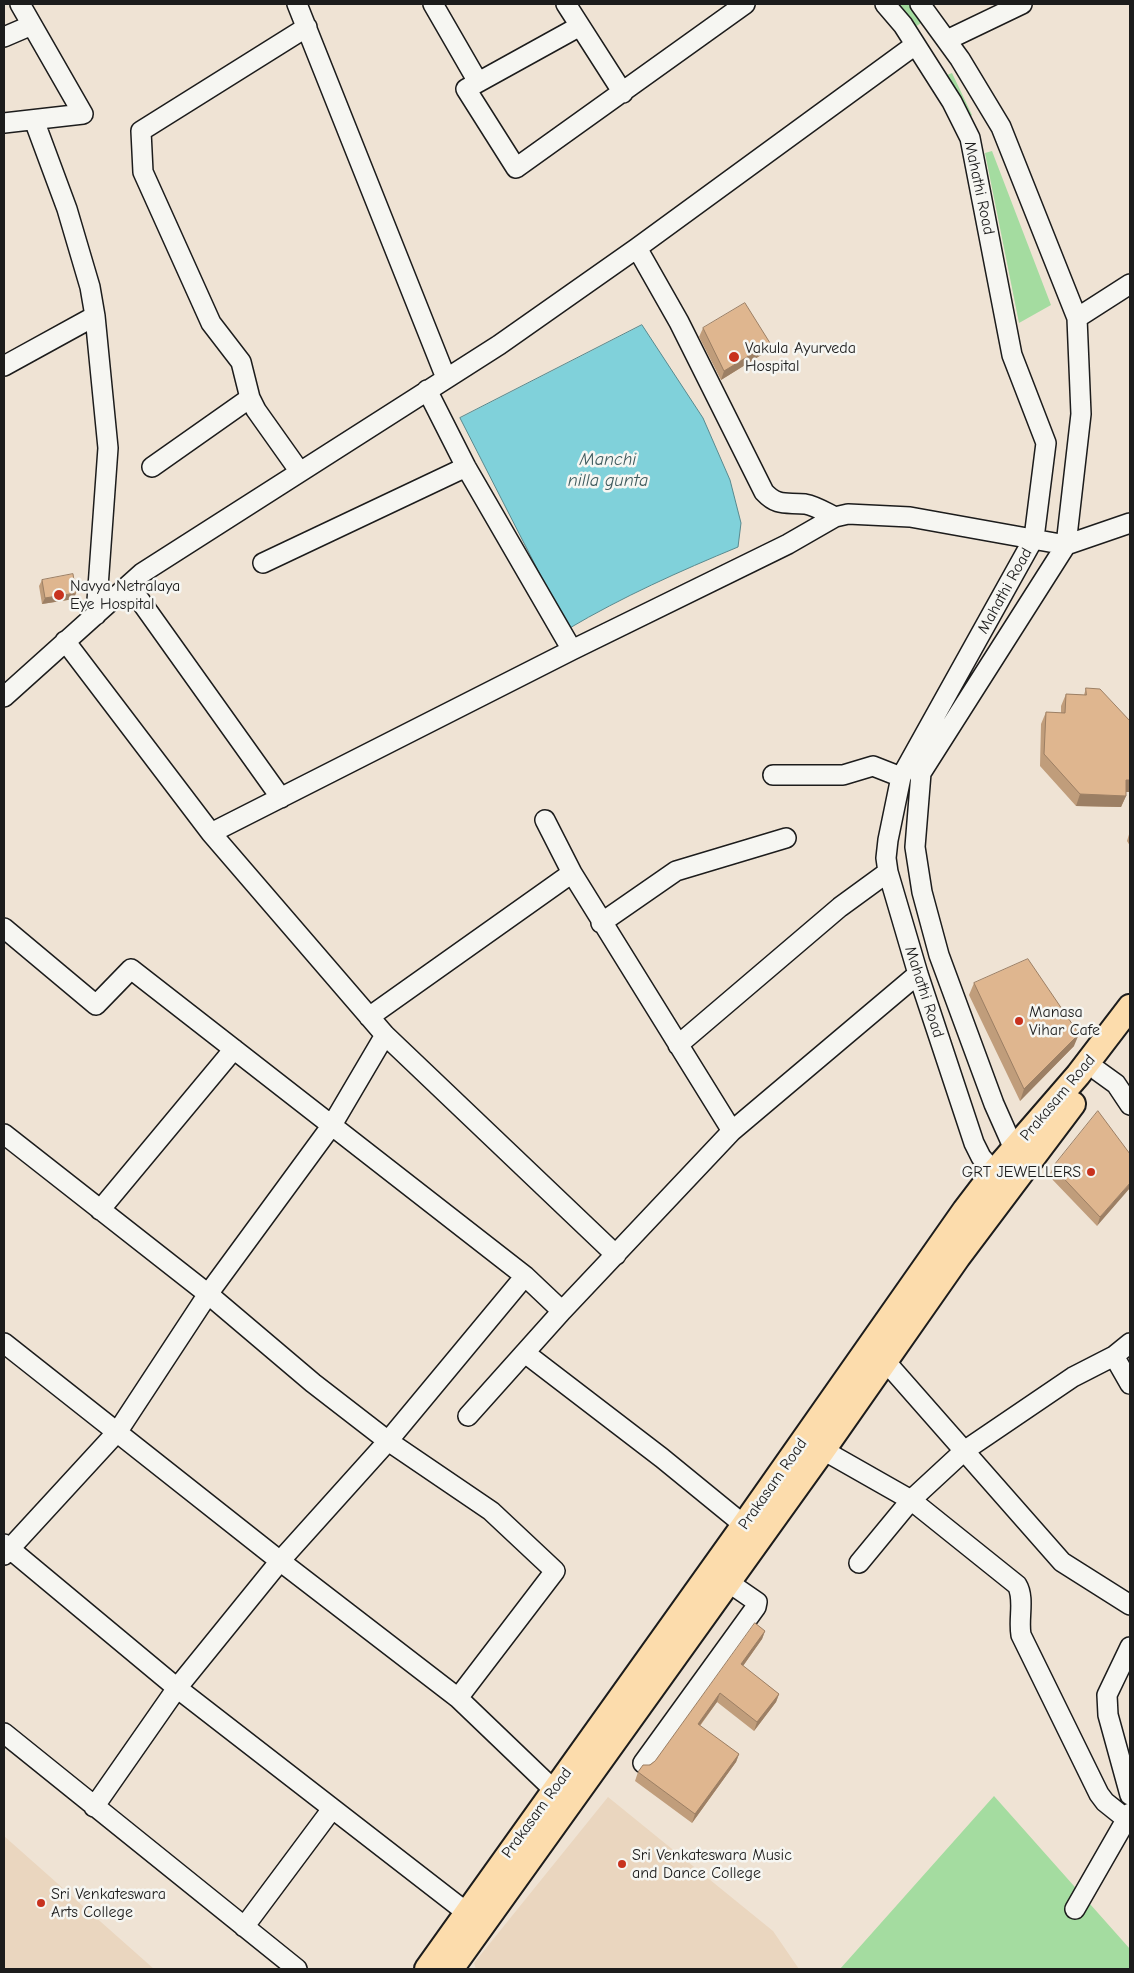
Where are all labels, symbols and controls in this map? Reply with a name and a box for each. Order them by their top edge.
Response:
street label: Mahathi Road [960,139,998,237]
place label: Vakula Ayurveda Hospital [745,338,856,376]
marker: Vakula Ayurveda Hospital [727,350,741,364]
water label: Manchi nilla gunta [568,449,648,492]
street label: Mahathi Road [974,545,1036,637]
place label: Navya Netralaya Eye Hospital [70,576,180,614]
marker: Navya Netralaya Eye Hospital [52,588,66,602]
street label: Mahathi Road [900,944,948,1040]
place label: Manasa Vihar Cafe [1029,1002,1100,1040]
marker: Manasa Vihar Cafe [1013,1015,1025,1027]
street label: Prakasam Road [1016,1051,1100,1145]
place label: GRT JEWELLERS [962,1162,1081,1182]
marker: GRT JEWELLERS [1085,1166,1097,1178]
street label: Prakasam Road [734,1435,812,1533]
street label: Prakasam Road [498,1764,576,1862]
place label: Sri Venkateswara Music and Dance College [632,1845,792,1883]
marker: Sri Venkateswara Music and Dance College [616,1858,628,1870]
place label: Sri Venkateswara Arts College [51,1884,166,1922]
marker: Sri Venkateswara Arts College [35,1897,47,1909]

